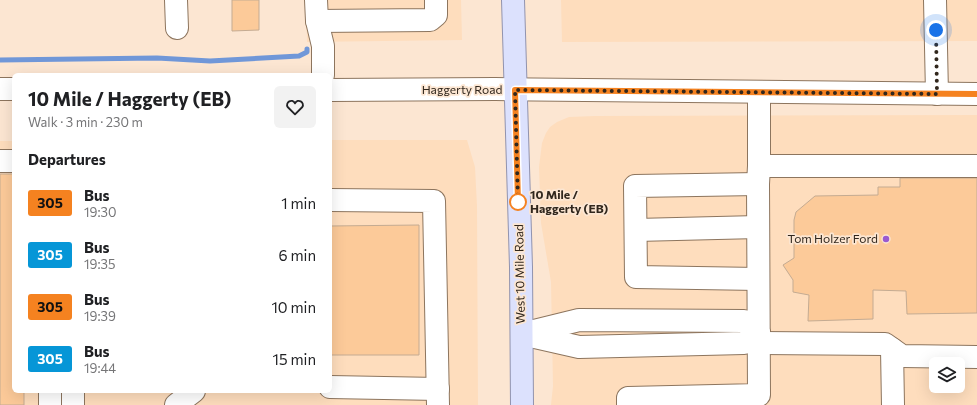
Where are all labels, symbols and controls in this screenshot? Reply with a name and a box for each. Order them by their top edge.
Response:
your location [926,20,946,40]
street label: Haggerty Road [422,82,502,96]
button: heart [274,86,316,128]
text: 10 Mile / Haggerty (EB) [28,87,231,110]
text: Walk · 3 min · 230 m [28,114,143,130]
text: Departures [28,150,106,168]
text: Bus [84,186,109,204]
place label: 10 Mile / Haggerty (EB) [530,187,608,215]
marker: 10 Mile / Haggerty (EB) [509,193,527,211]
text: 305 [37,194,63,211]
text: 1 min [281,194,316,212]
text: 19:30 [84,204,116,220]
street label: West 10 Mile Road [511,224,527,324]
place label: Tom Holzer Ford [787,231,878,245]
marker: Tom Holzer Ford [881,234,891,244]
text: Bus [84,238,109,256]
text: 305 [37,246,63,263]
text: 6 min [278,246,316,264]
text: 19:35 [84,256,115,272]
text: Bus [84,290,109,308]
text: 305 [37,298,63,315]
text: 10 min [271,298,316,316]
text: 19:39 [84,308,116,324]
text: Bus [84,342,109,360]
text: 305 [37,350,63,367]
text: 15 min [273,350,316,368]
map controls [929,357,965,393]
button: layers [929,357,965,393]
text: 19:44 [84,360,116,376]

